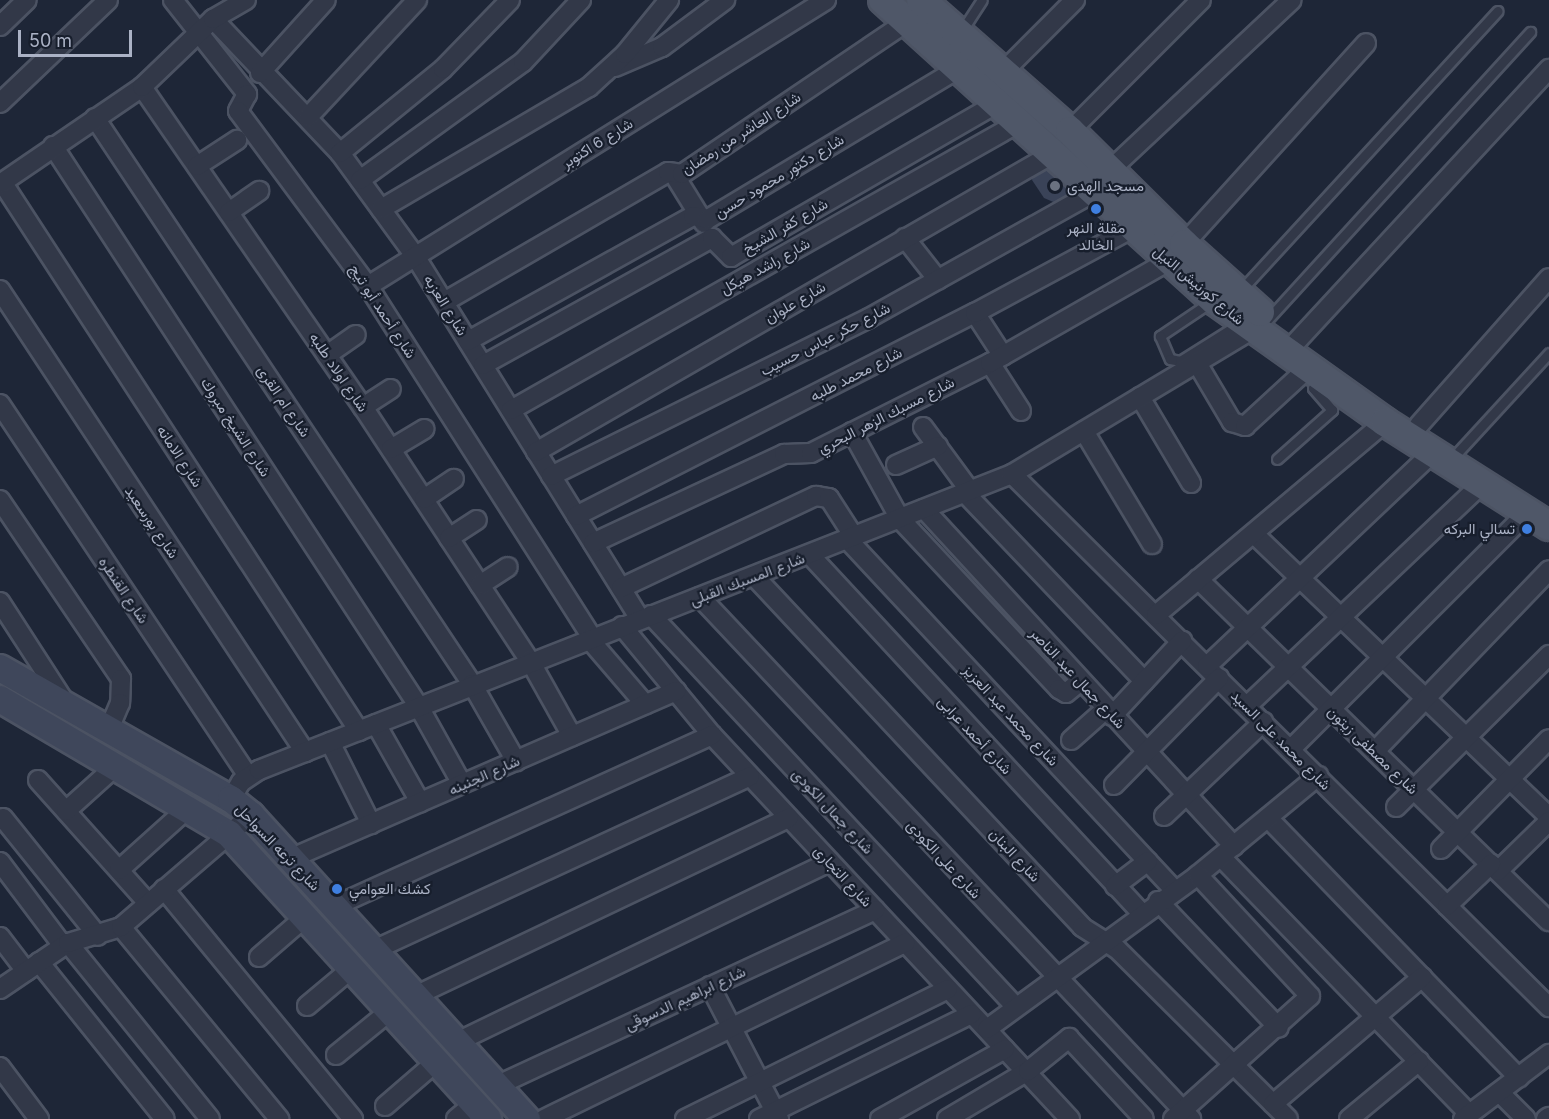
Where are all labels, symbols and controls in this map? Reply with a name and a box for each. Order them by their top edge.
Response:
scale bar [21,18,135,56]
text: 50 m [29,30,72,51]
street label: شارع العاشر من رمضان [678,88,804,178]
street label: شارع 6 اكتوبر [558,114,636,172]
street label: شارع دكتور محمود حسن [711,130,847,222]
place label: مسجد الهدى [1067,177,1144,195]
marker: مسجد الهدى [1048,179,1062,193]
street label: شارع كفر الشيخ [739,194,831,258]
marker: مقلة النهر الخالد [1089,202,1103,216]
place label: مقلة النهر الخالد [1067,218,1125,253]
street label: شارع راشد هيكل [717,234,813,298]
street label: شارع كورنيش النيل [1150,242,1248,328]
street label: شارع أحمد أبو تيج [346,261,420,361]
street label: شارع العزبه [420,271,472,339]
street label: شارع علوان [761,277,829,327]
street label: شارع حكر عباس حسيب [757,298,893,380]
street label: شارع اولاد طلبه [306,329,372,415]
street label: شارع محمد طلبه [807,343,905,405]
street label: شارع ام القرى [253,362,315,440]
street label: شارع مسبك الزهر البحري [815,373,957,457]
street label: شارع الشيخ مبروك [197,374,275,480]
street label: شارع الامانه [153,422,207,490]
street label: شارع بورسعيد [121,482,183,562]
place label: تسالي البركه [1444,520,1515,538]
marker: تسالي البركه [1520,522,1534,536]
street label: شارع المسبك القبلى [687,549,807,609]
street label: شارع القنطره [95,553,153,627]
street label: شارع جمال عبد الناصر [1027,624,1129,732]
street label: شارع محمد عبد العزيز [959,661,1063,769]
street label: شارع محمد على السيد [1227,686,1335,794]
street label: شارع أحمد عرابى [934,692,1016,778]
street label: شارع مصطفى زيتون [1324,702,1422,798]
street label: شارع الجنينه [446,751,522,799]
street label: شارع جمال الكودى [789,764,877,858]
street label: شارع ترعه السواحل [232,800,324,894]
street label: شارع على الكودى [903,816,985,902]
street label: شارع البنان [986,825,1044,885]
street label: شارع التجارى [810,842,876,910]
place label: كشك العوامي [349,880,431,898]
marker: كشك العوامي [330,882,344,896]
street label: شارع ابراهيم الدسوقى [622,962,748,1034]

